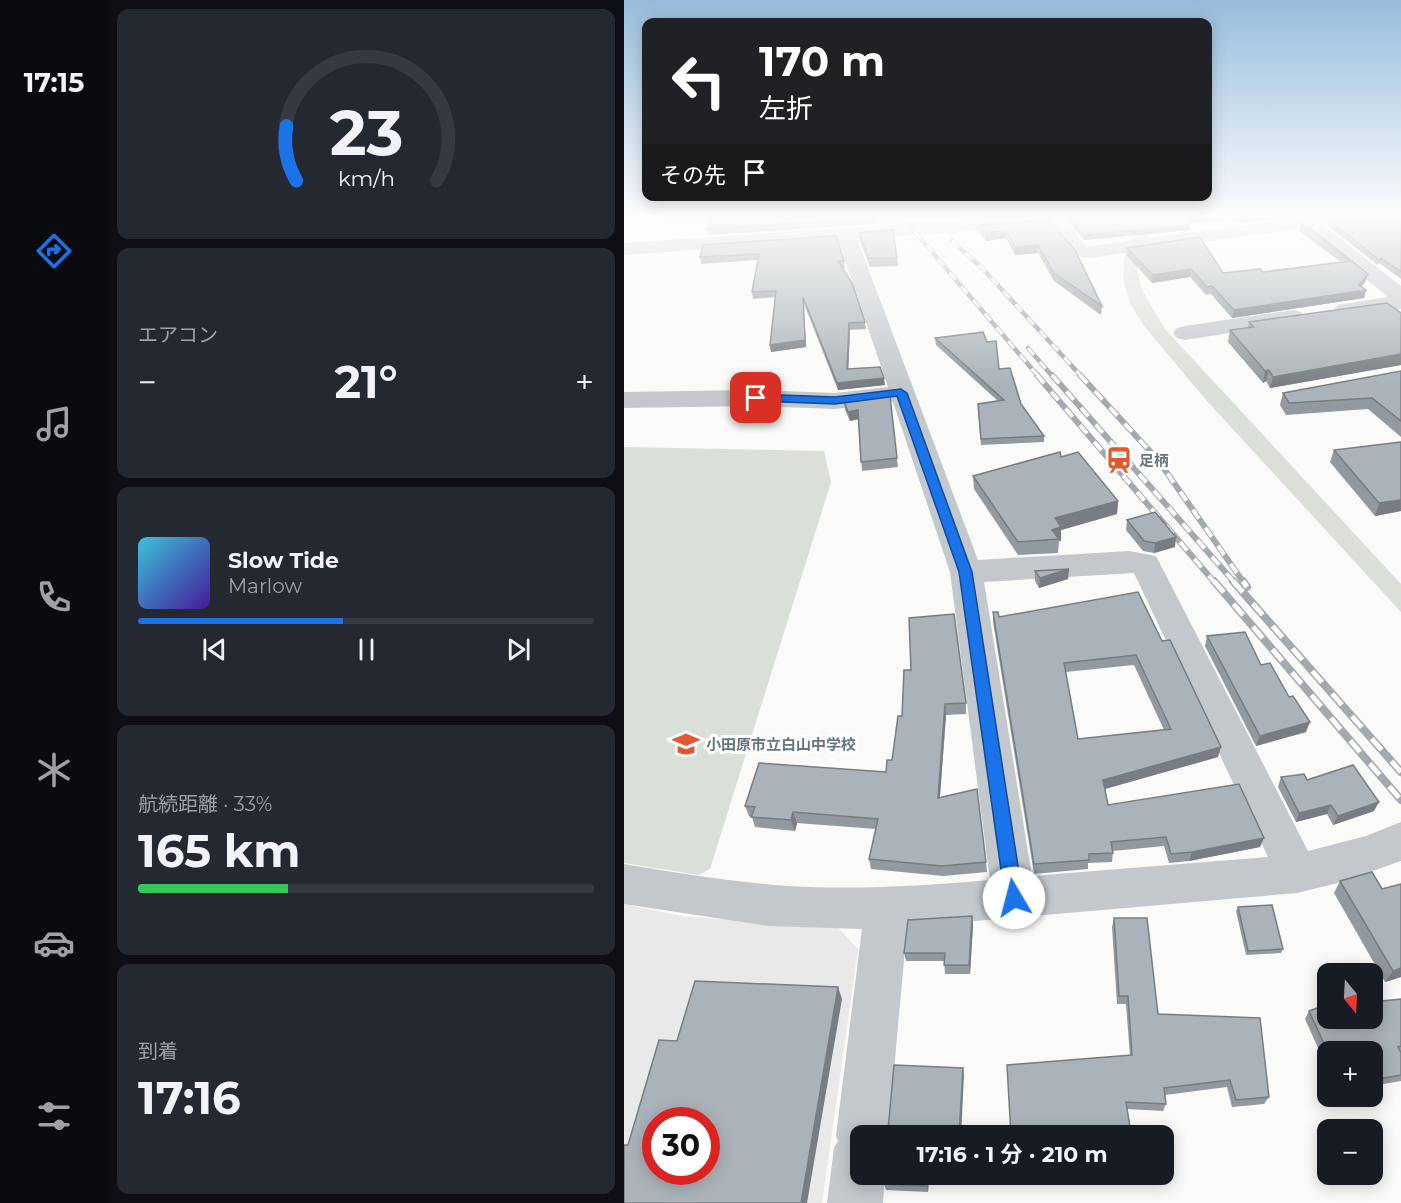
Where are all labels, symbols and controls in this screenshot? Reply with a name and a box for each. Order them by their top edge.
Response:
text: 170 m [759,35,885,87]
icon: left [660,42,738,120]
text: 17:15 [24,66,84,99]
text: 左折 [759,92,813,125]
text: 23 [329,95,403,171]
icon: arrive [738,156,771,189]
text: その先 [660,162,726,189]
text: km/h [337,165,395,191]
icon: directions [33,230,75,272]
text: エアコン [138,323,218,347]
text: 21° [334,354,398,409]
text: − [138,362,157,402]
text: + [575,362,594,402]
pin [730,372,781,423]
icon: arrive [739,381,772,414]
icon: music [33,403,75,445]
station icon: 足柄 [1104,445,1134,475]
place label: 足柄 [1139,451,1169,470]
text: Slow Tide [228,547,339,574]
text: Marlow [228,574,302,598]
icon: phone [33,576,75,618]
icon: previous [198,633,231,666]
icon: pause [350,633,383,666]
icon: next [502,633,535,666]
school or university icon: 小田原市立白山中学校 [671,729,701,759]
place label: 小田原市立白山中学校 [706,735,856,754]
icon: climate [33,749,75,791]
text: 航続距離 · 33% [138,792,272,816]
text: 165 km [138,823,300,878]
position arrow [982,866,1046,930]
icon: car [33,922,75,964]
north arrow [1317,963,1383,1029]
map controls [1317,963,1383,1185]
text: 到着 [138,1039,178,1063]
button: + [1317,1041,1383,1107]
text: 17:16 [138,1070,241,1125]
icon: filters [33,1095,75,1137]
speed limit sign: 30 [642,1107,720,1185]
button: − [1317,1119,1383,1185]
text: 17:16 · 1 分 · 210 m [916,1141,1108,1168]

